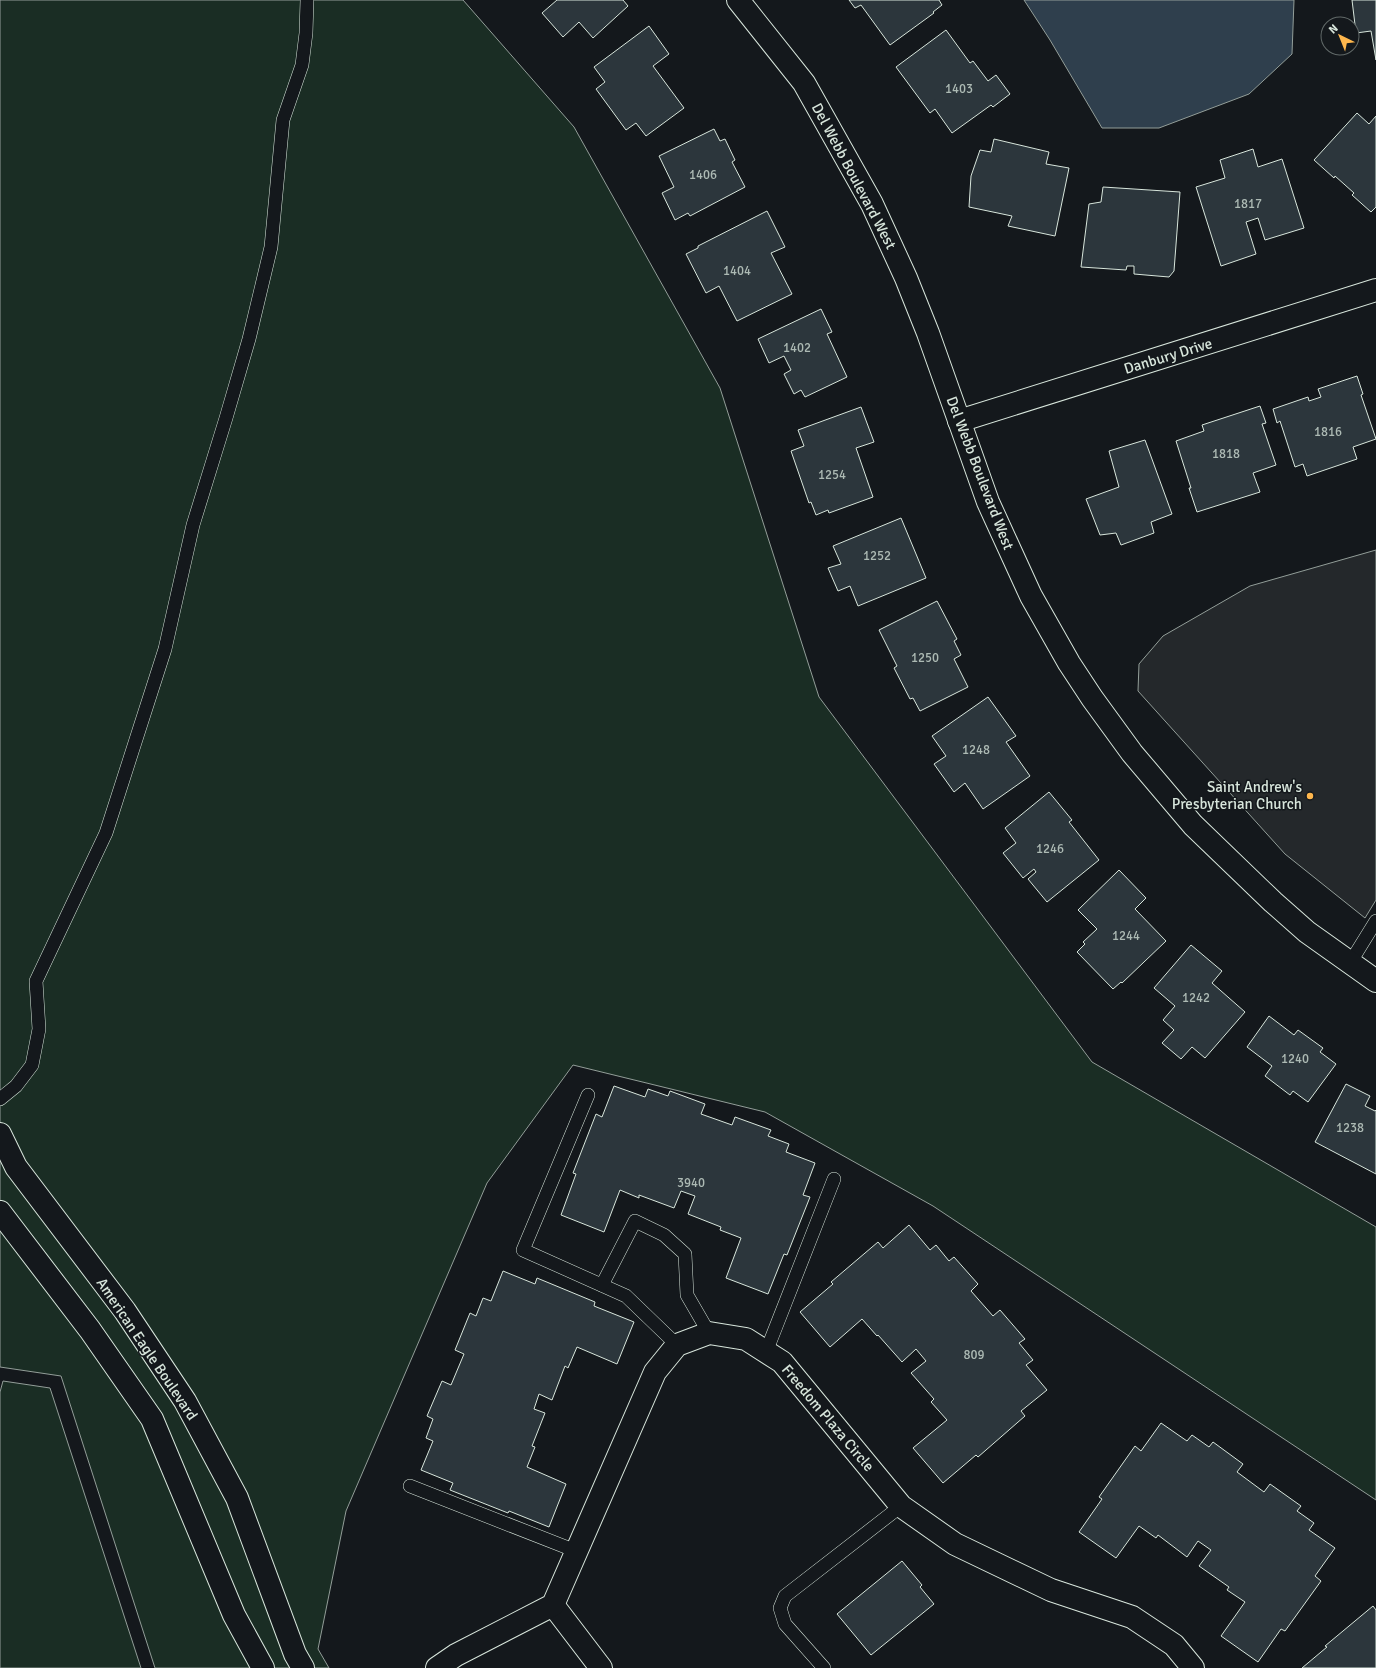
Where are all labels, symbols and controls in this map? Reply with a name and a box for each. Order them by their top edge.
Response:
north arrow [1320,16,1360,56]
text: N [1326,22,1341,36]
house number: 1403 [945,81,973,97]
street label: Del Webb Boulevard West [808,100,900,252]
house number: 1406 [689,167,717,183]
house number: 1817 [1234,196,1262,212]
house number: 1404 [723,263,751,279]
street label: Danbury Drive [1122,334,1214,378]
house number: 1402 [783,340,811,356]
street label: Del Webb Boulevard West [942,394,1018,552]
house number: 1816 [1314,424,1342,440]
house number: 1818 [1212,446,1240,462]
house number: 1254 [818,467,846,483]
house number: 1252 [863,548,891,564]
house number: 1250 [911,650,939,666]
house number: 1248 [962,742,990,758]
place label: Saint Andrew's Presbyterian Church [1172,778,1302,813]
marker: Saint Andrew's Presbyterian Church [1305,791,1315,801]
house number: 1246 [1036,841,1064,857]
house number: 1244 [1112,928,1140,944]
house number: 1242 [1182,990,1210,1006]
house number: 1240 [1281,1051,1309,1067]
house number: 1238 [1336,1120,1364,1136]
house number: 3940 [677,1175,705,1191]
street label: American Eagle Boulevard [93,1274,201,1424]
house number: 809 [963,1347,985,1363]
street label: Freedom Plaza Circle [778,1361,878,1475]

